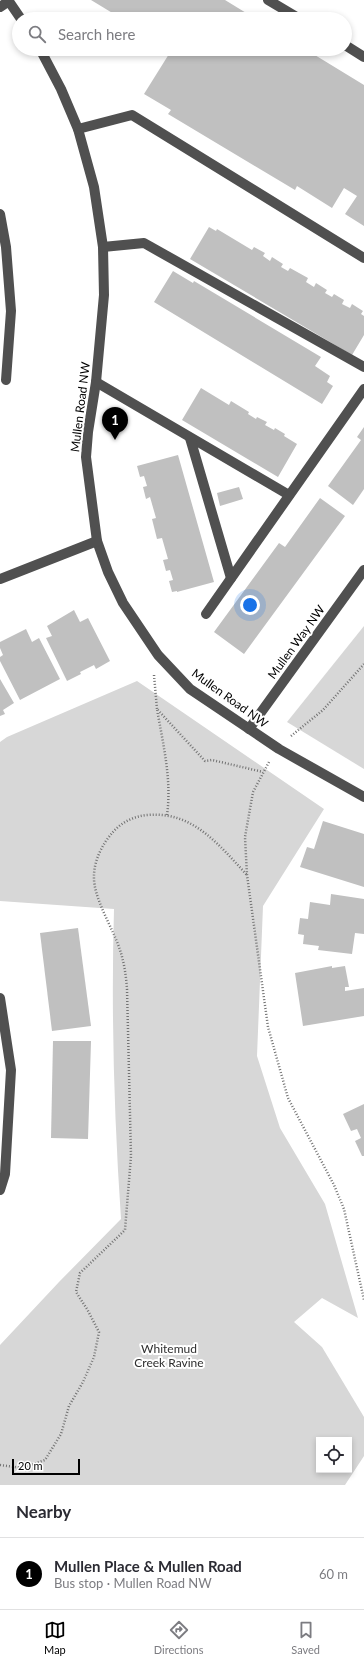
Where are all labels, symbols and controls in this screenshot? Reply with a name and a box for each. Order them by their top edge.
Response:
search box [12,12,352,56]
icon: search [26,23,48,45]
text: Search here [58,25,135,43]
street label: Mullen Road NW [67,360,93,453]
pin: 1 [102,407,128,440]
your location [240,595,260,615]
street label: Mullen Way NW [264,602,328,682]
street label: Mullen Road NW [189,665,272,731]
park label: Whitemud Creek Ravine [134,1341,204,1370]
map controls [316,1437,352,1473]
button: locate [316,1437,352,1473]
scale bar [12,1457,80,1476]
text: 20 m [18,1459,43,1472]
text: Nearby [16,1501,71,1522]
text: Mullen Place & Mullen Road [54,1557,242,1575]
text: 1 [25,1566,33,1582]
text: 60 m [319,1566,348,1582]
text: Bus stop · Mullen Road NW [54,1575,212,1591]
tab: Map [44,1619,66,1656]
tab: Directions [154,1619,203,1656]
tab: Saved [291,1619,320,1656]

